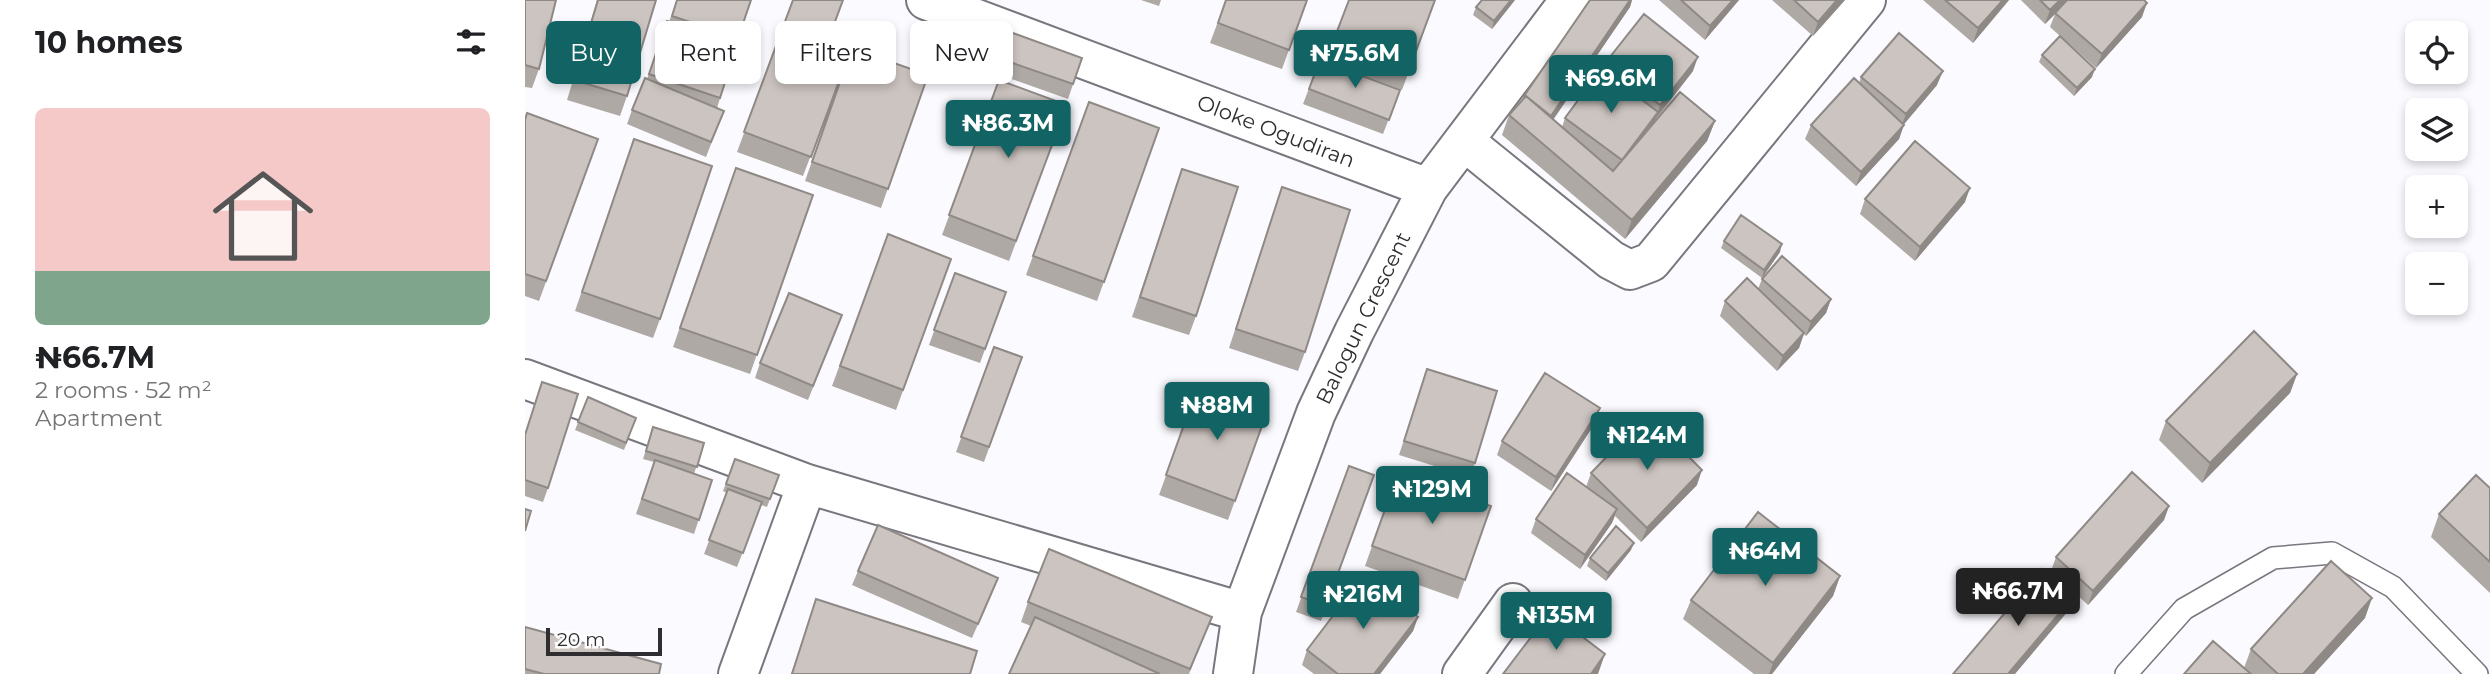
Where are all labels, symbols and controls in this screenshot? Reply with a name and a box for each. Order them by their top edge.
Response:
chip: Buy [546,21,641,84]
chip: Rent [655,21,761,84]
chip: Filters [775,21,896,84]
chip: New [910,21,1013,84]
map controls [2405,21,2468,315]
button: locate [2405,21,2468,84]
icon: filters [452,23,490,61]
text: 10 homes [35,24,183,61]
pin: ₦75.6M [1298,31,1412,90]
text: ₦75.6M [1310,39,1400,67]
pin: ₦69.6M [1554,55,1668,115]
text: ₦69.6M [1565,64,1657,92]
street label: Oloke Ogudiran [1194,89,1358,173]
button: layers [2405,98,2468,161]
pin: ₦86.3M [951,100,1065,160]
text: ₦86.3M [962,109,1054,137]
icon: home [200,153,326,279]
button: + [2405,175,2468,238]
street label: Balogun Crescent [1310,228,1416,408]
button: − [2405,252,2468,315]
text: ₦66.7M [35,339,155,376]
text: 2 rooms · 52 m² [35,376,212,404]
pin: ₦88M [1176,382,1258,442]
text: ₦88M [1180,391,1254,419]
text: Apartment [35,404,163,432]
pin: ₦124M [1598,412,1696,472]
text: ₦124M [1607,421,1687,449]
pin: ₦129M [1383,466,1481,526]
text: ₦129M [1392,475,1472,503]
pin: ₦64M [1724,528,1806,588]
text: ₦64M [1728,537,1802,565]
pin: ₦66.7M [1961,568,2075,628]
pin: ₦216M [1314,572,1412,631]
text: ₦66.7M [1972,577,2064,605]
text: ₦216M [1323,580,1403,608]
pin: ₦135M [1507,592,1605,652]
text: ₦135M [1517,601,1595,629]
scale bar [546,625,661,657]
text: 20 m [557,628,605,651]

